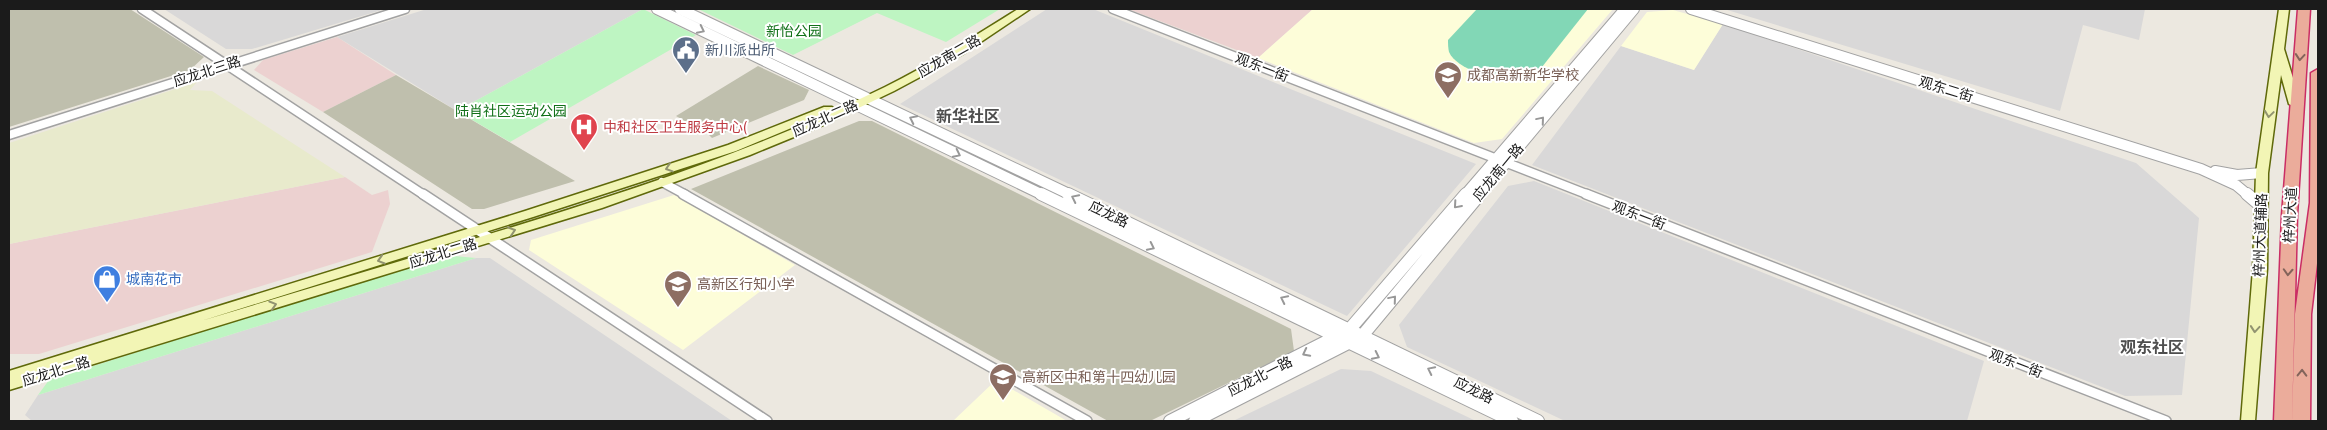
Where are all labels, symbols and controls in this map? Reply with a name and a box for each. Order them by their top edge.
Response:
park label: 新怡公园 [766,23,822,39]
one-way arrow [695,24,704,34]
street label: 应龙南二路 [915,32,983,80]
public building icon: 新川派出所 [671,35,701,74]
place label: 新川派出所 [705,42,775,58]
street label: 观东一街 [1233,49,1291,85]
street label: 应龙北三路 [171,53,243,89]
one-way arrow [2294,54,2305,62]
school or university icon: 成都高新新华学校 [1433,60,1463,99]
place label: 成都高新新华学校 [1467,67,1579,83]
street label: 观东二街 [1917,73,1975,105]
street label: 应龙北二路 [790,96,860,140]
park label: 陆肖社区运动公园 [455,103,567,119]
district label: 新华社区 [936,107,1000,126]
one-way arrow [2265,110,2275,119]
hospital icon: 中和社区卫生服务中心( [569,112,599,151]
one-way arrow [909,115,918,125]
one-way arrow [1536,117,1544,126]
place label: 中和社区卫生服务中心( [603,119,747,135]
street label: 应龙南一路 [1469,140,1527,204]
one-way arrow [952,147,961,158]
one-way arrow [666,163,674,173]
street label: 梓州大道 [2281,187,2299,243]
one-way arrow [1071,193,1080,204]
street label: 梓州大道辅路 [2251,193,2269,277]
street label: 观东一街 [1610,197,1668,233]
street label: 应龙路 [1087,198,1131,230]
one-way arrow [1453,200,1462,209]
one-way arrow [507,227,516,237]
street label: 应龙北二路 [407,235,479,271]
one-way arrow [1146,241,1155,251]
one-way arrow [377,255,386,265]
shop icon: 城南花市 [92,264,122,303]
one-way arrow [2282,268,2293,276]
school or university icon: 高新区行知小学 [663,269,693,308]
place label: 城南花市 [126,271,182,287]
place label: 高新区行知小学 [697,276,795,292]
one-way arrow [1281,295,1290,305]
one-way arrow [1387,295,1396,304]
one-way arrow [268,300,277,310]
one-way arrow [2249,325,2260,333]
district label: 观东社区 [2120,338,2184,357]
street label: 观东一街 [1987,345,2045,381]
one-way arrow [1302,347,1311,357]
one-way arrow [1371,350,1380,360]
street label: 应龙北二路 [20,353,92,389]
street label: 应龙北一路 [1225,353,1295,399]
school or university icon: 高新区中和第十四幼儿园 [988,362,1018,401]
one-way arrow [1427,365,1436,376]
one-way arrow [2297,368,2307,376]
place label: 高新区中和第十四幼儿园 [1022,369,1176,385]
street label: 应龙路 [1452,374,1496,406]

